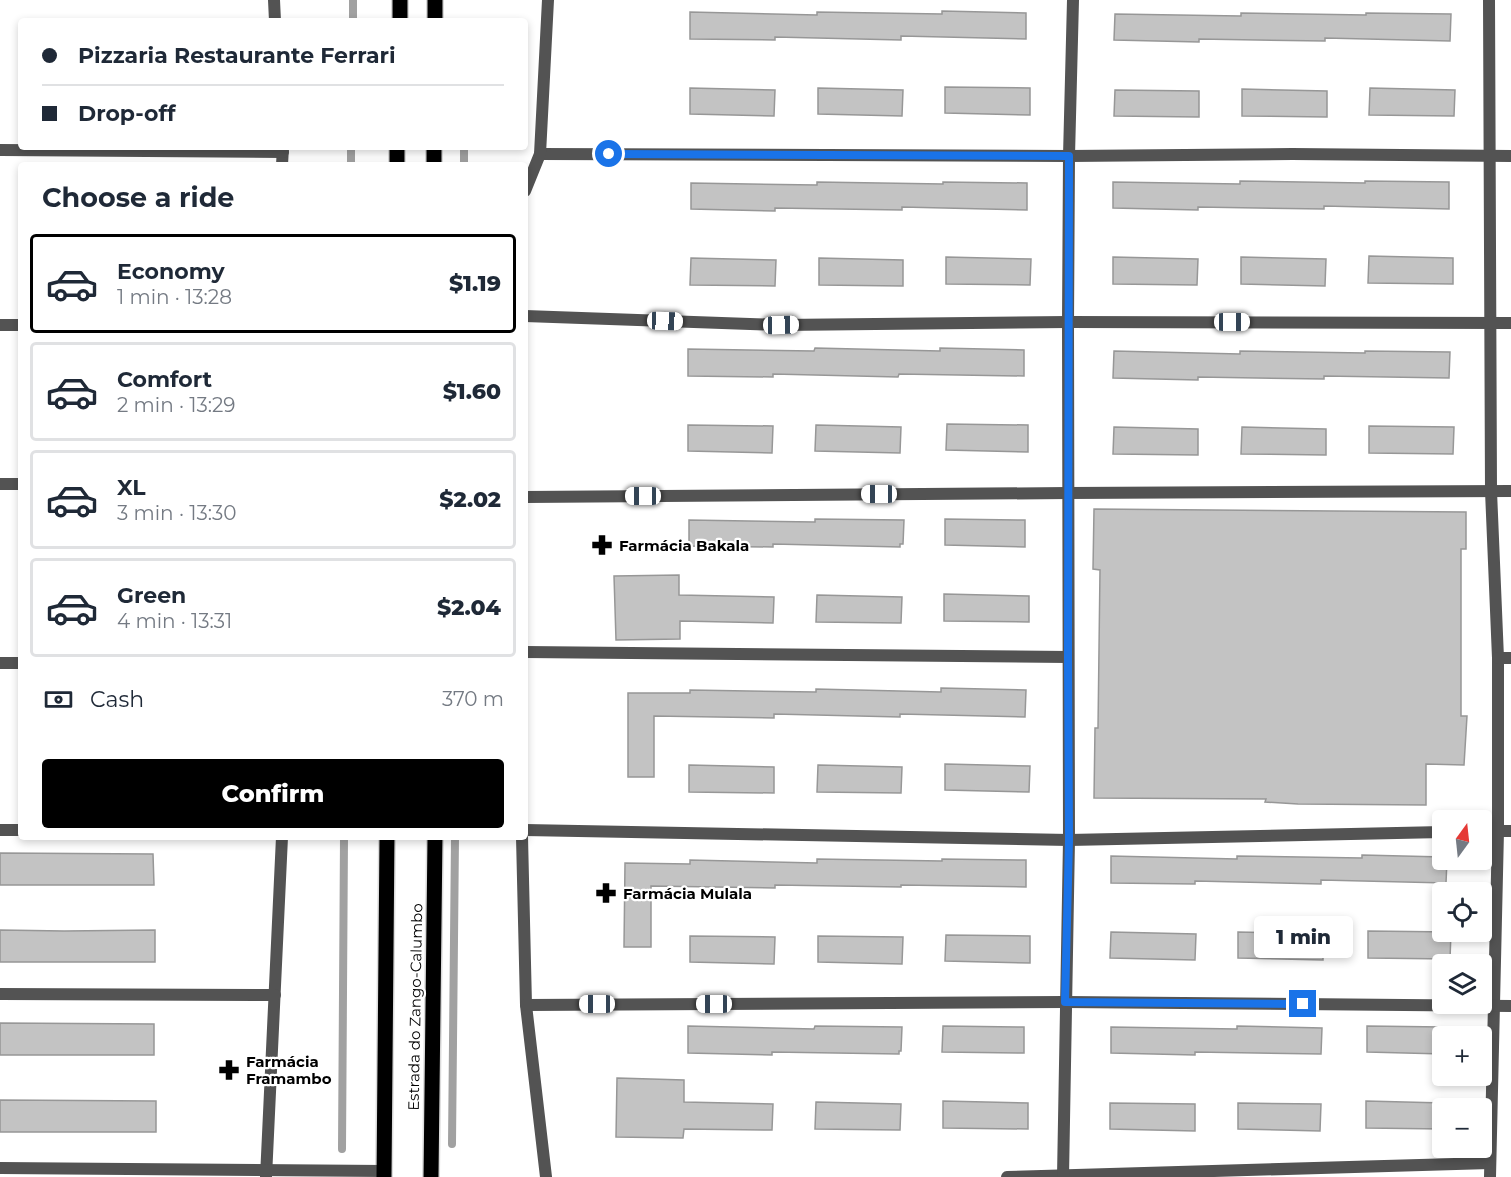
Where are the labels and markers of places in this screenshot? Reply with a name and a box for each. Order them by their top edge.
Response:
pharmacy icon: Farmácia Bakala [590,533,614,557]
place label: Farmácia Bakala [619,536,749,555]
pharmacy icon: Farmácia Mulala [594,881,618,905]
place label: Farmácia Mulala [623,884,752,903]
place label: Farmácia Framambo [246,1052,332,1088]
pharmacy icon: Farmácia Framambo [217,1058,241,1082]

